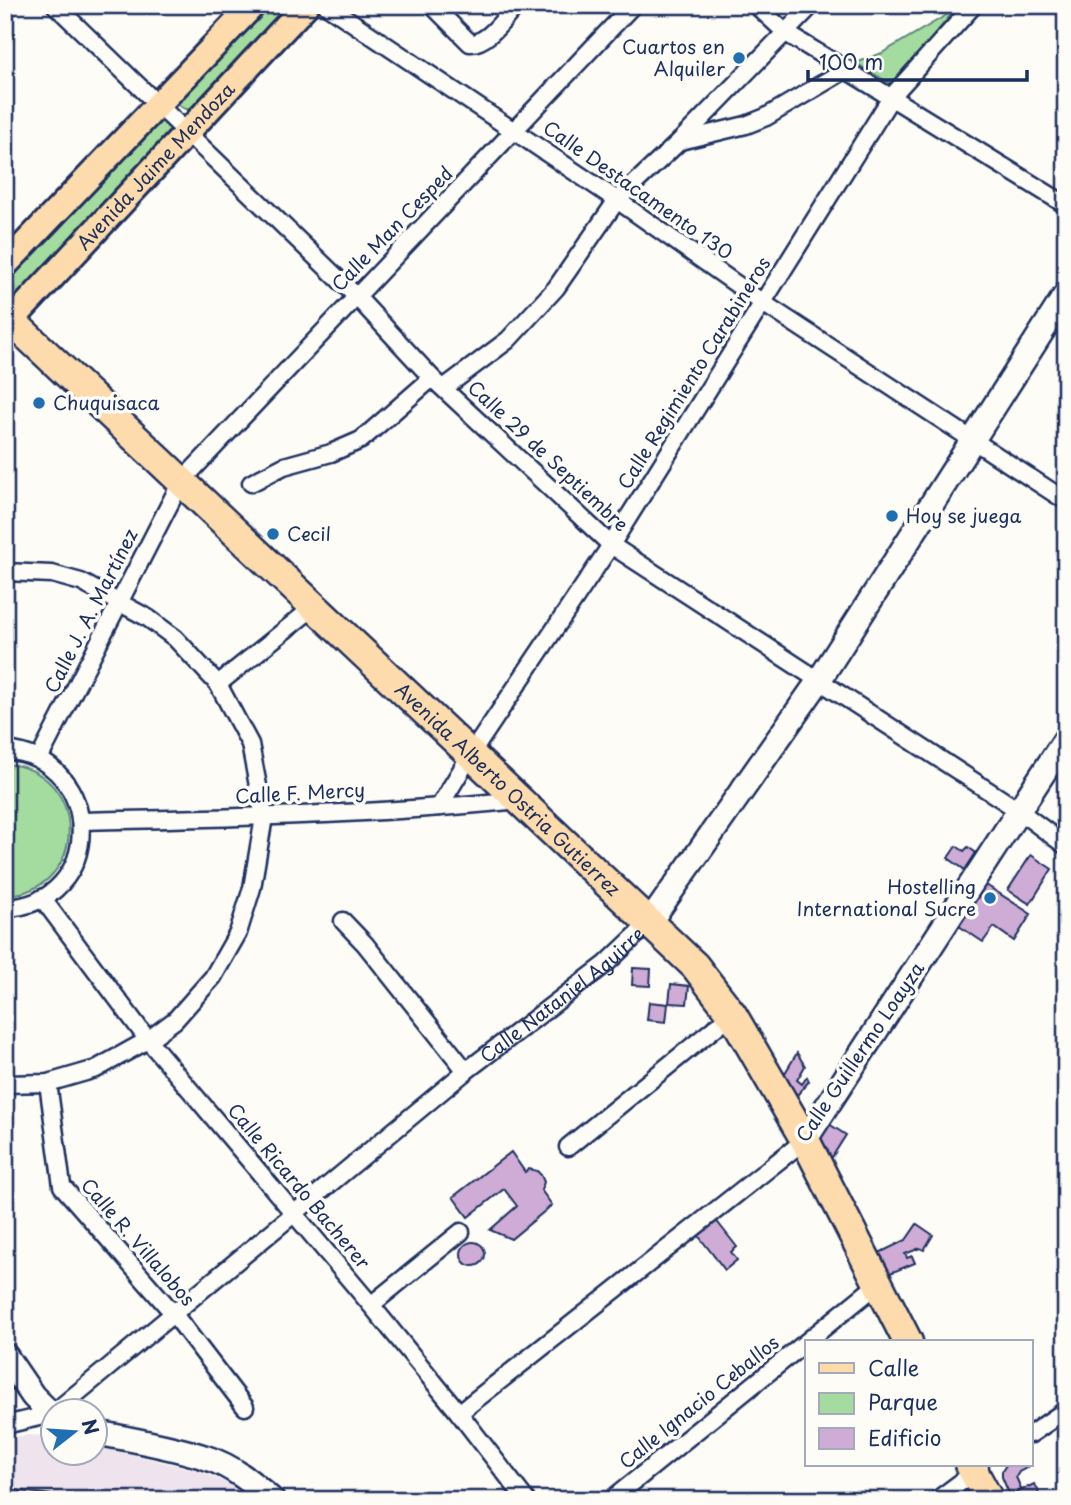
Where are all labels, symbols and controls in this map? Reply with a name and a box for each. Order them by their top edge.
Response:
place label: Cuartos en Alquiler [622,32,725,82]
scale bar [808,38,1027,82]
text: 100 m [819,45,883,77]
marker: Cuartos en Alquiler [731,50,747,66]
street label: Avenida Jaime Mendoza [69,75,241,256]
street label: Calle Destacamento 130 [538,113,739,265]
street label: Calle Man Cesped [324,160,458,297]
street label: Calle Regimiento Carabineros [610,251,776,494]
street label: Calle 29 de Septiembre [462,373,635,537]
place label: Chuquisaca [53,388,159,416]
marker: Chuquisaca [31,395,47,411]
place label: Hoy se juega [906,501,1021,529]
marker: Hoy se juega [884,508,900,524]
place label: Cecil [287,519,331,547]
street label: Calle J. A. Martínez [37,524,144,698]
marker: Cecil [265,526,281,542]
street label: Avenida Alberto Ostria Gutierrez [389,675,627,902]
street label: Calle F. Mercy [234,775,366,809]
place label: Hostelling International Sucre [797,872,976,922]
marker: Hostelling International Sucre [982,890,998,906]
street label: Calle Nataniel Aguirre [473,920,650,1069]
street label: Calle Guillermo Loayza [788,956,930,1147]
street label: Calle Ricardo Bacherer [222,1096,378,1275]
street label: Calle R. Villalobos [75,1171,202,1311]
street label: Calle Ignacio Ceballos [612,1328,784,1475]
legend [805,1340,1032,1466]
text: Calle [868,1351,919,1383]
text: Parque [868,1385,938,1417]
north arrow [38,1396,108,1466]
text: N [76,1415,107,1438]
text: Edificio [868,1421,941,1453]

